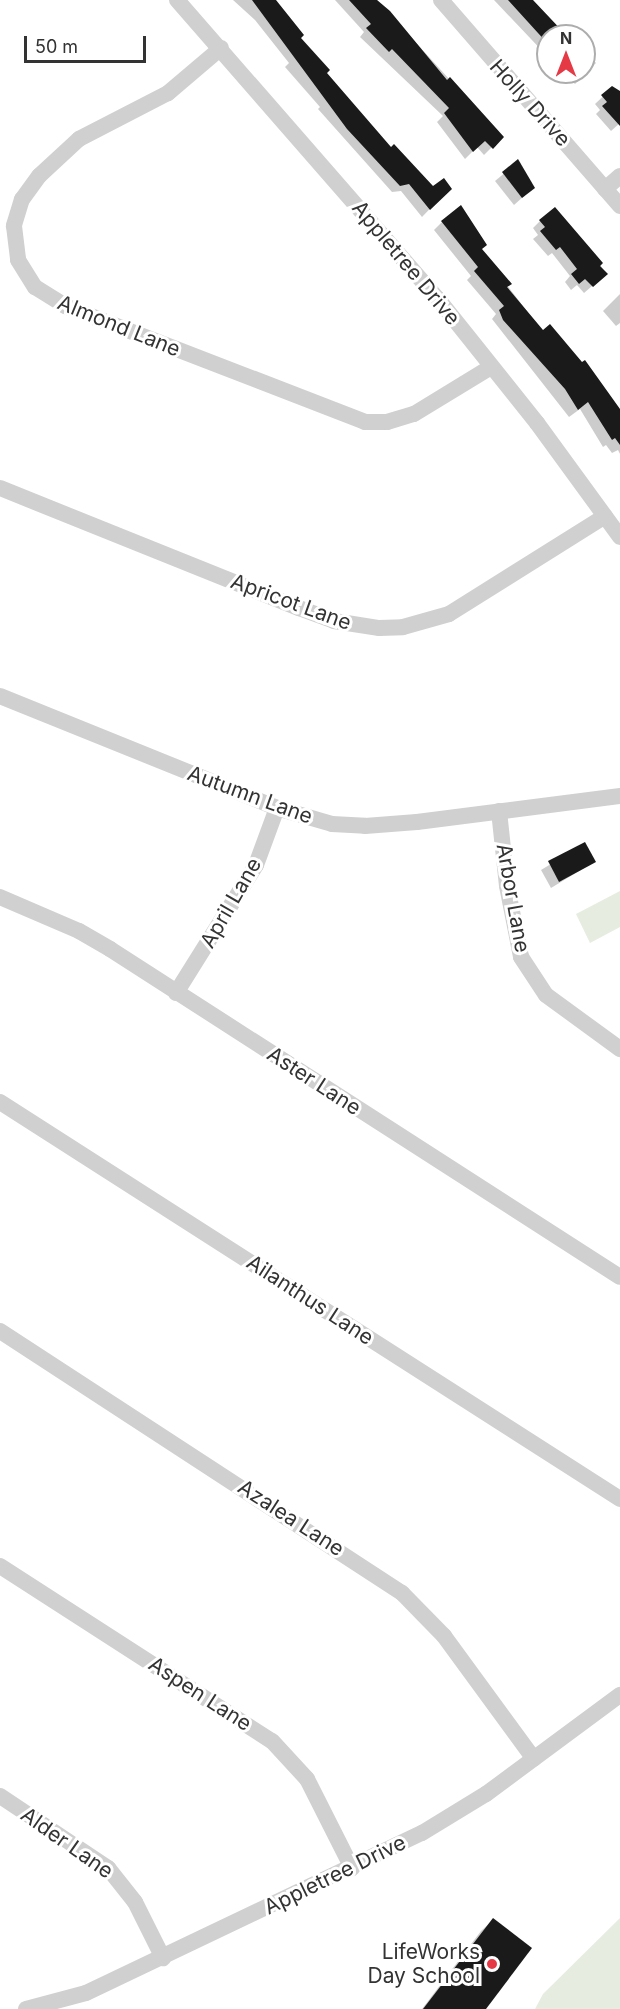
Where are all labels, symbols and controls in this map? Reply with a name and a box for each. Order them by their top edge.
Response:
scale bar [27,24,148,62]
north arrow [536,24,596,84]
text: N [560,28,572,48]
text: 50 m [35,36,78,57]
street label: Holly Drive [484,54,576,152]
street label: Appletree Drive [347,196,465,330]
street label: Almond Lane [54,290,184,362]
street label: Apricot Lane [227,569,355,635]
street label: Autumn Lane [184,761,316,829]
street label: Arbor Lane [491,841,535,955]
street label: April Lane [195,853,267,953]
street label: Aster Lane [262,1041,366,1121]
street label: Ailanthus Lane [242,1250,378,1350]
street label: Azalea Lane [233,1474,349,1562]
street label: Aspen Lane [144,1651,256,1737]
street label: Alder Lane [16,1802,118,1884]
street label: Appletree Drive [260,1830,410,1920]
place label: LifeWorks Day School [367,1939,480,1989]
marker: LifeWorks Day School [485,1957,499,1971]

